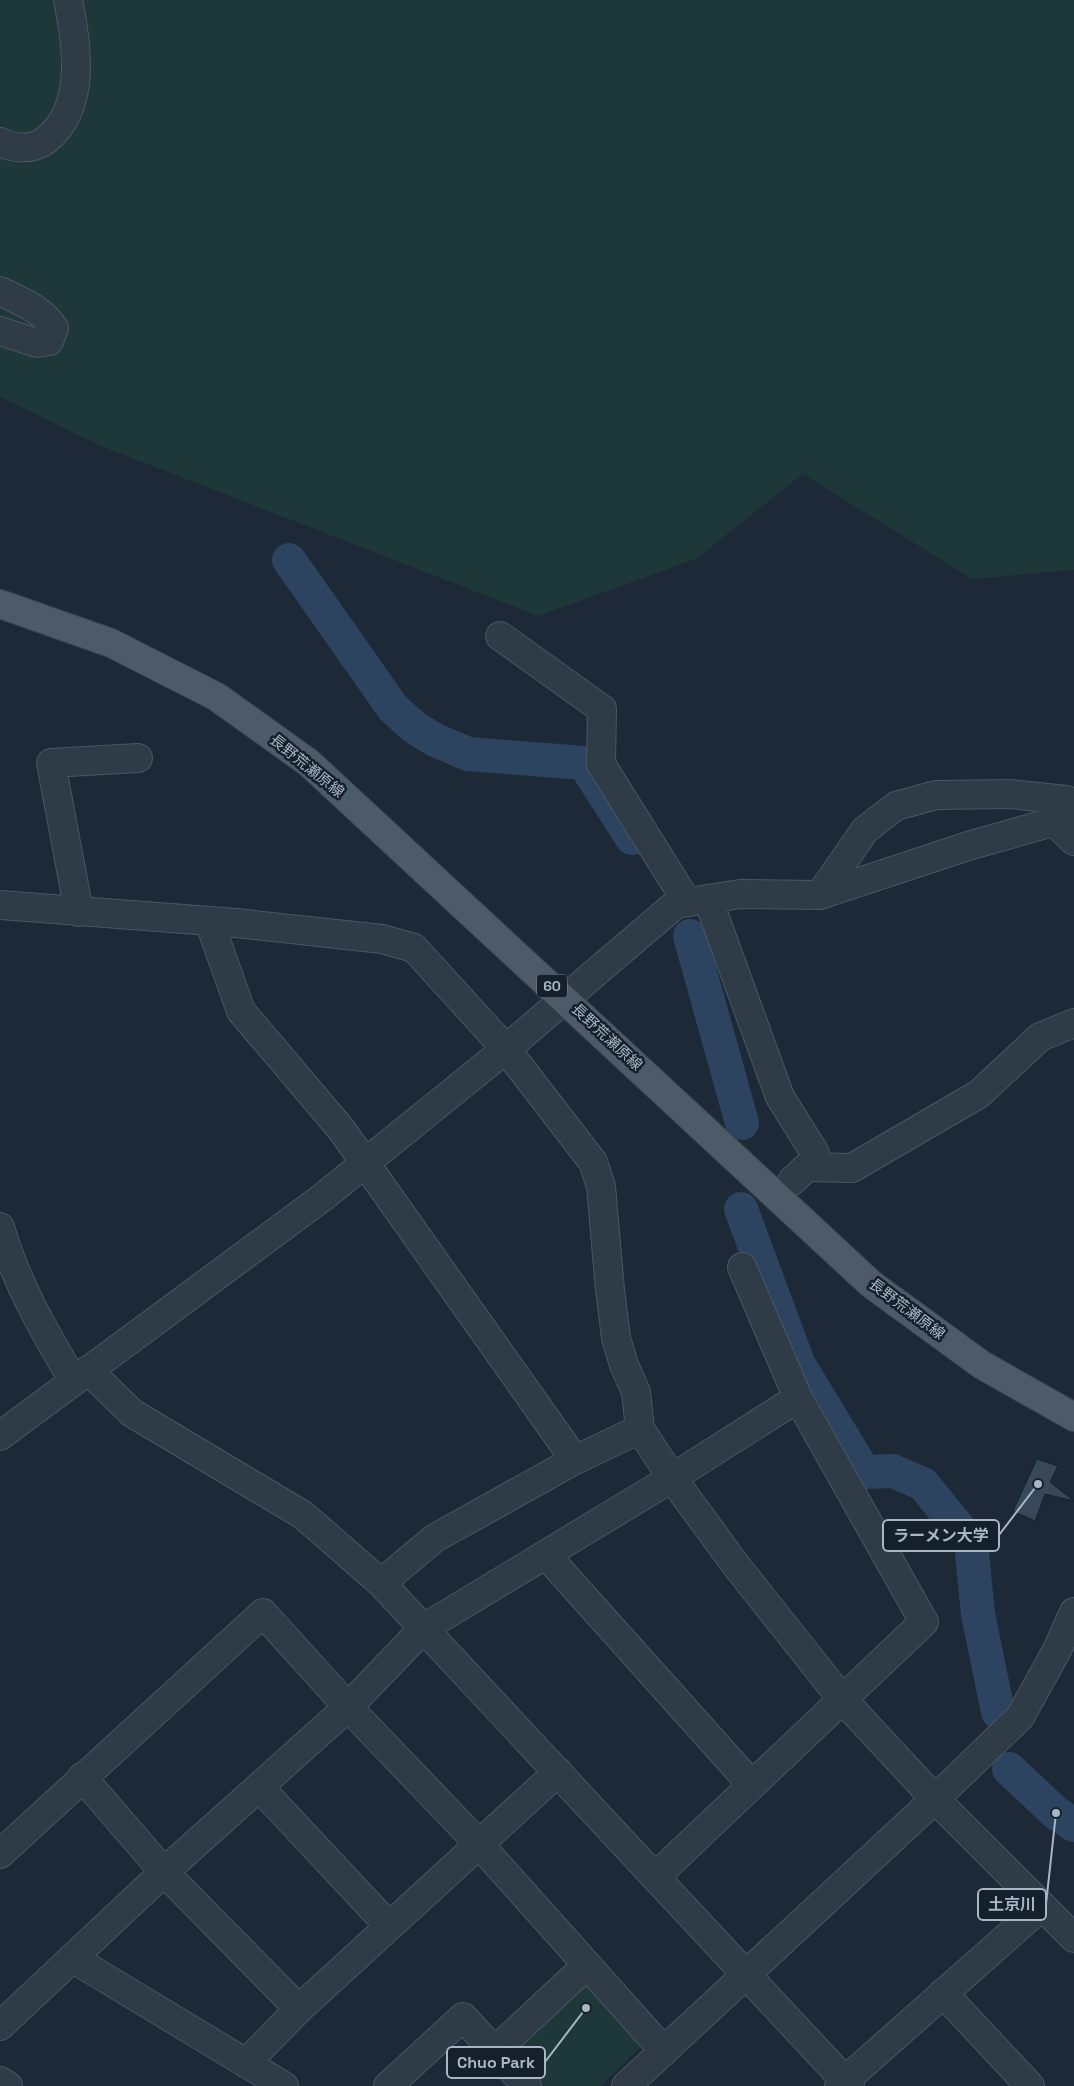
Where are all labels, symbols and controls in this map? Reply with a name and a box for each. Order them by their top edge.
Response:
street label: 長野荒瀬原線 [266,730,348,801]
road number: 60 [537,974,567,998]
street label: 長野荒瀬原線 [568,999,647,1074]
street label: 長野荒瀬原線 [866,1274,949,1343]
callout: ラーメン大学 [883,1520,999,1551]
text: ラーメン大学 [893,1525,989,1546]
callout: 土京川 [978,1889,1046,1920]
text: 土京川 [988,1894,1036,1915]
callout: Chuo Park [447,2047,545,2078]
text: Chuo Park [457,2052,535,2073]

